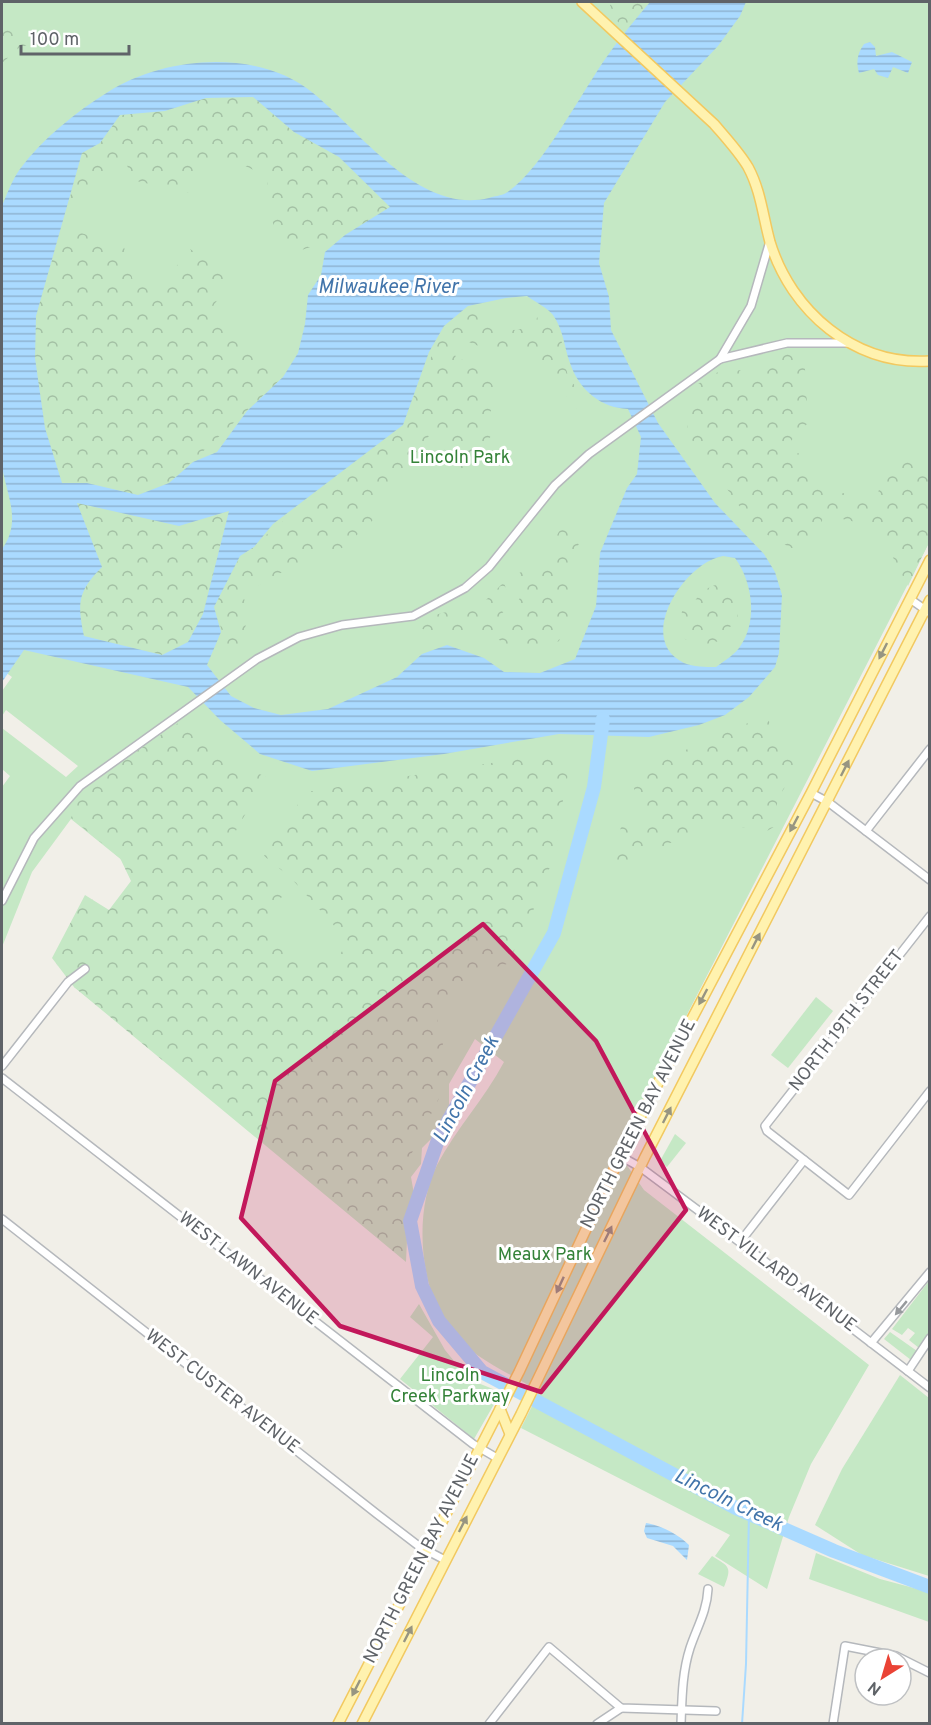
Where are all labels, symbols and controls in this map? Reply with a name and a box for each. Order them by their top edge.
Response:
scale bar [21,18,129,56]
text: 100 m [30,29,79,52]
water label: Milwaukee River [318,275,460,301]
park label: Lincoln Park [410,447,510,470]
one-way arrow [879,642,888,659]
one-way arrow [840,759,850,776]
one-way arrow [789,816,799,833]
one-way arrow [751,933,761,950]
street label: NORTH 19TH STREET [785,946,909,1096]
one-way arrow [699,988,709,1006]
street label: NORTH GREEN BAY AVENUE [576,1015,702,1233]
water label: Lincoln Creek [428,1031,507,1148]
one-way arrow [662,1106,672,1123]
street label: WEST VILLARD AVENUE [691,1202,861,1338]
street label: WEST LAWN AVENUE [173,1207,323,1331]
one-way arrow [602,1225,612,1243]
park label: Meaux Park [498,1244,592,1267]
one-way arrow [555,1276,564,1293]
one-way arrow [895,1300,908,1315]
street label: WEST CUSTER AVENUE [140,1325,304,1459]
park label: Lincoln Creek Parkway [390,1365,510,1409]
street label: NORTH GREEN BAY AVENUE [359,1450,485,1668]
water label: Lincoln Creek [669,1464,787,1539]
one-way arrow [458,1516,468,1533]
one-way arrow [403,1625,412,1642]
north arrow [853,1647,913,1707]
text: N [865,1676,886,1699]
one-way arrow [352,1679,361,1696]

